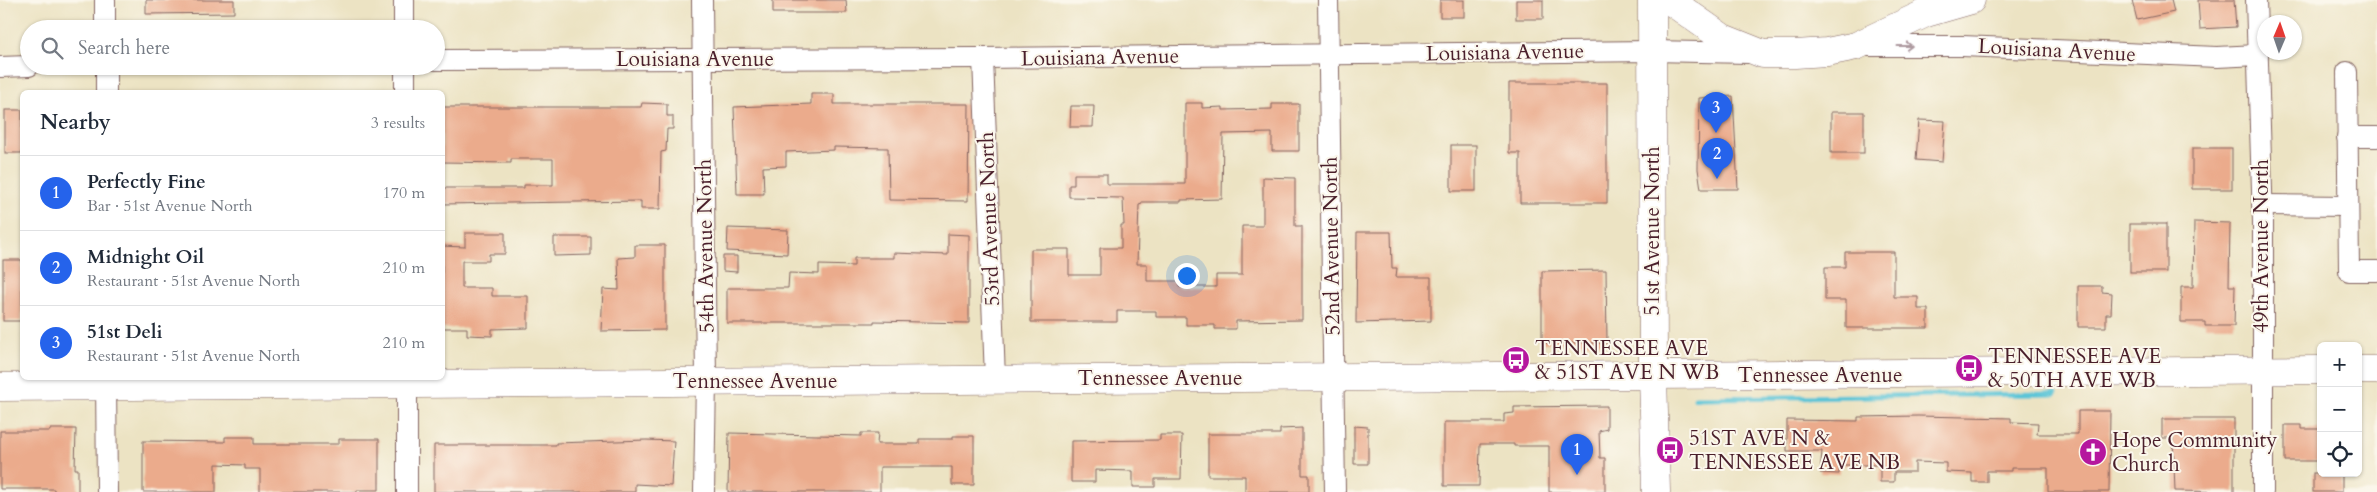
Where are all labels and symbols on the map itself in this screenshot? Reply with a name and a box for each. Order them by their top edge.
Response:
north arrow [2257,15,2302,60]
street label: Louisiana Avenue [1977,32,2137,69]
street label: Louisiana Avenue [1426,37,1584,68]
one-way arrow [1896,41,1913,51]
street label: Louisiana Avenue [1021,42,1179,73]
street label: Louisiana Avenue [616,45,774,74]
pin: 3 [1700,92,1732,133]
street label: 53rd Avenue North [972,131,1007,307]
pin: 2 [1701,138,1733,179]
street label: 51st Avenue North [1638,146,1667,316]
street label: 52nd Avenue North [1315,156,1348,336]
street label: 54th Avenue North [689,158,722,333]
street label: 49th Avenue North [2247,158,2276,333]
your location [1174,263,1200,289]
place label: TENNESSEE AVE & 51ST AVE N WB [1535,334,1719,387]
place label: TENNESSEE AVE & 50TH AVE WB [1988,342,2161,395]
bus stop icon: TENNESSEE AVE & 51ST AVE N WB [1501,345,1531,375]
bus stop icon: TENNESSEE AVE & 50TH AVE WB [1954,353,1984,383]
street label: Tennessee Avenue [1737,361,1903,390]
street label: Tennessee Avenue [1077,364,1243,393]
street label: Tennessee Avenue [672,367,838,396]
place label: 51ST AVE N & TENNESSEE AVE NB [1689,424,1900,477]
place label: Hope Community Church [2112,426,2277,479]
pin: 1 [1561,434,1593,475]
bus stop icon: 51ST AVE N & TENNESSEE AVE NB [1655,435,1685,465]
church icon: Hope Community Church [2078,437,2108,467]

